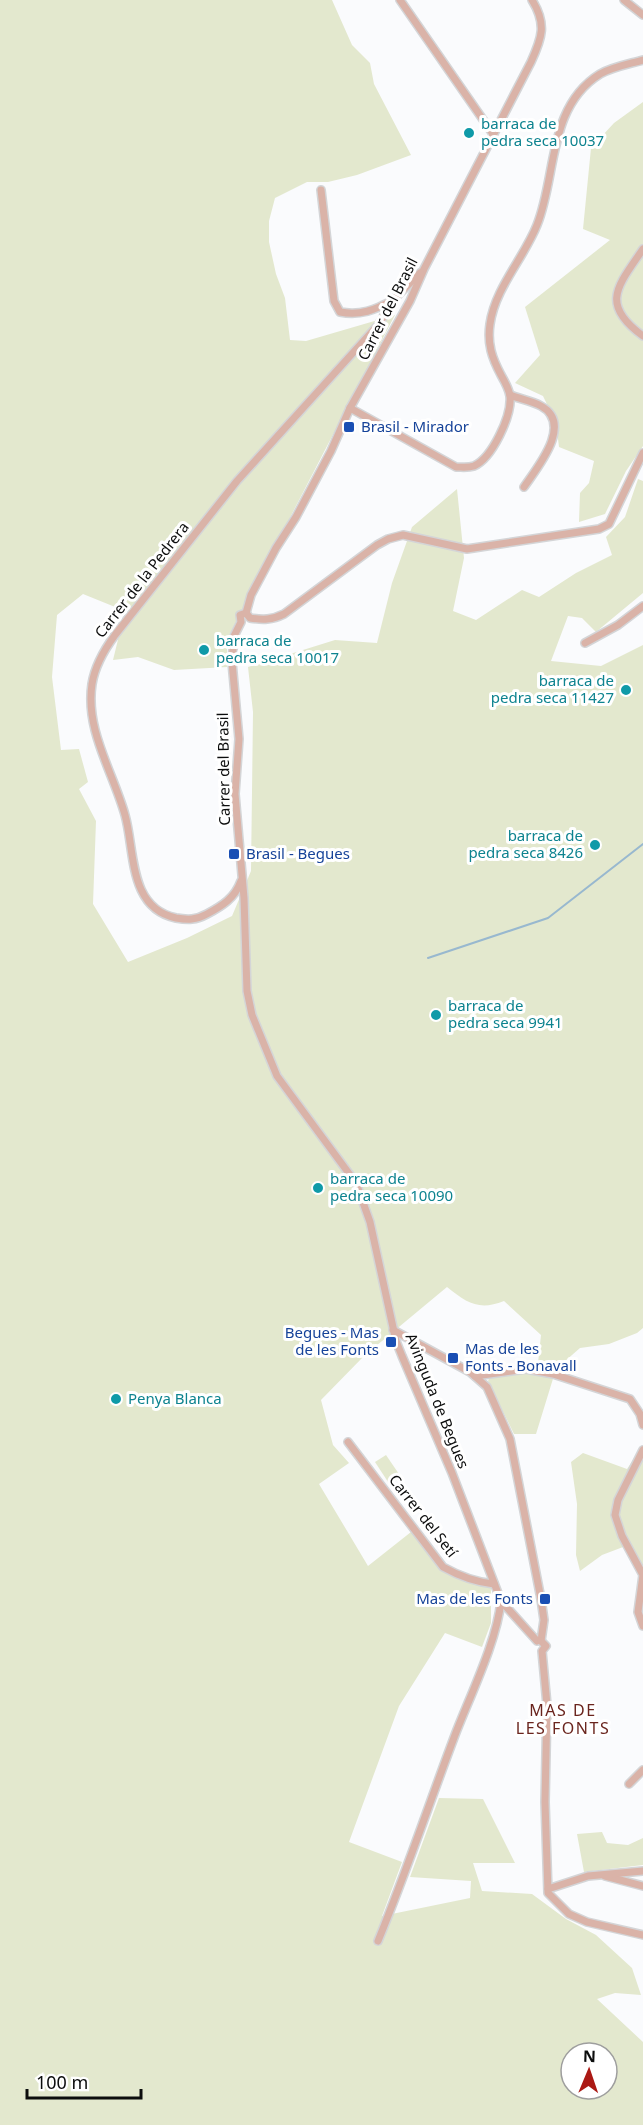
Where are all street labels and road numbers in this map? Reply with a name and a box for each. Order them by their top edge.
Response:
street label: Carrer del Brasil [353,254,422,363]
street label: Carrer de la Pedrera [90,517,193,641]
street label: Carrer del Brasil [212,712,234,826]
street label: Avinguda de Begues [402,1330,474,1471]
street label: Carrer del Setí [385,1470,463,1562]

